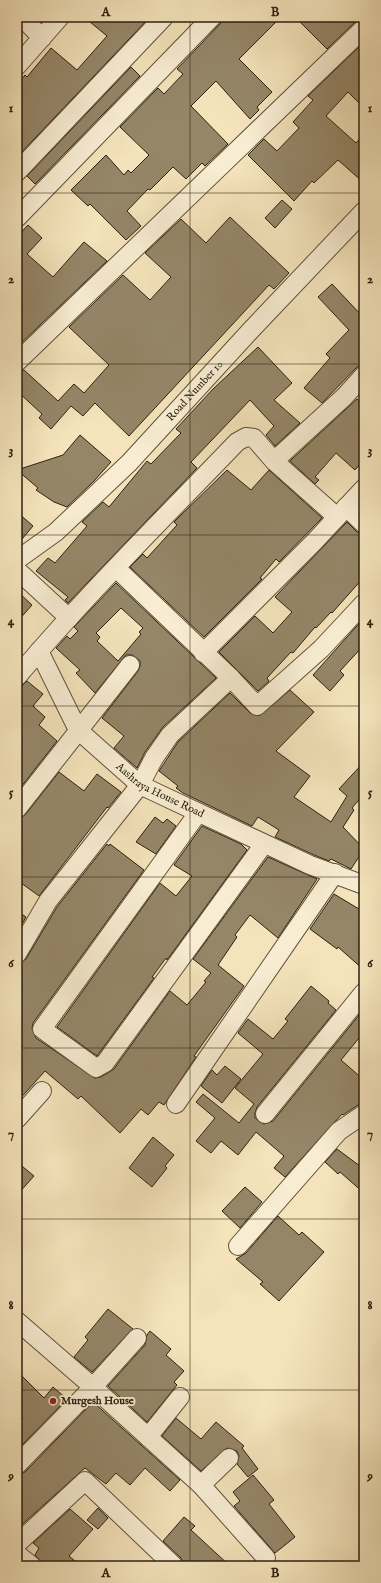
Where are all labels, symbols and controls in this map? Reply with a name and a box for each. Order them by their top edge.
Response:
text: A [101,4,112,21]
text: B [271,4,280,21]
text: 1 [9,100,14,117]
text: 1 [368,100,373,117]
text: 2 [8,271,14,288]
text: 2 [367,271,373,288]
street label: Road Number 10 [164,358,226,424]
text: 3 [9,442,14,459]
text: 3 [368,442,373,459]
text: 4 [8,613,15,630]
text: 4 [367,613,374,630]
street label: Aashraya House Road [112,759,207,821]
text: 5 [9,784,14,801]
text: 5 [368,784,373,801]
text: 6 [8,955,14,972]
text: 6 [367,955,373,972]
text: 7 [8,1126,14,1143]
text: 7 [367,1126,373,1143]
text: 8 [8,1297,14,1314]
text: 8 [367,1297,373,1314]
place label: Murgesh House [61,1394,134,1408]
marker: Murgesh House [48,1396,58,1406]
text: 9 [7,1468,14,1485]
text: 9 [366,1468,373,1485]
text: A [101,1565,112,1582]
text: B [271,1565,280,1582]

